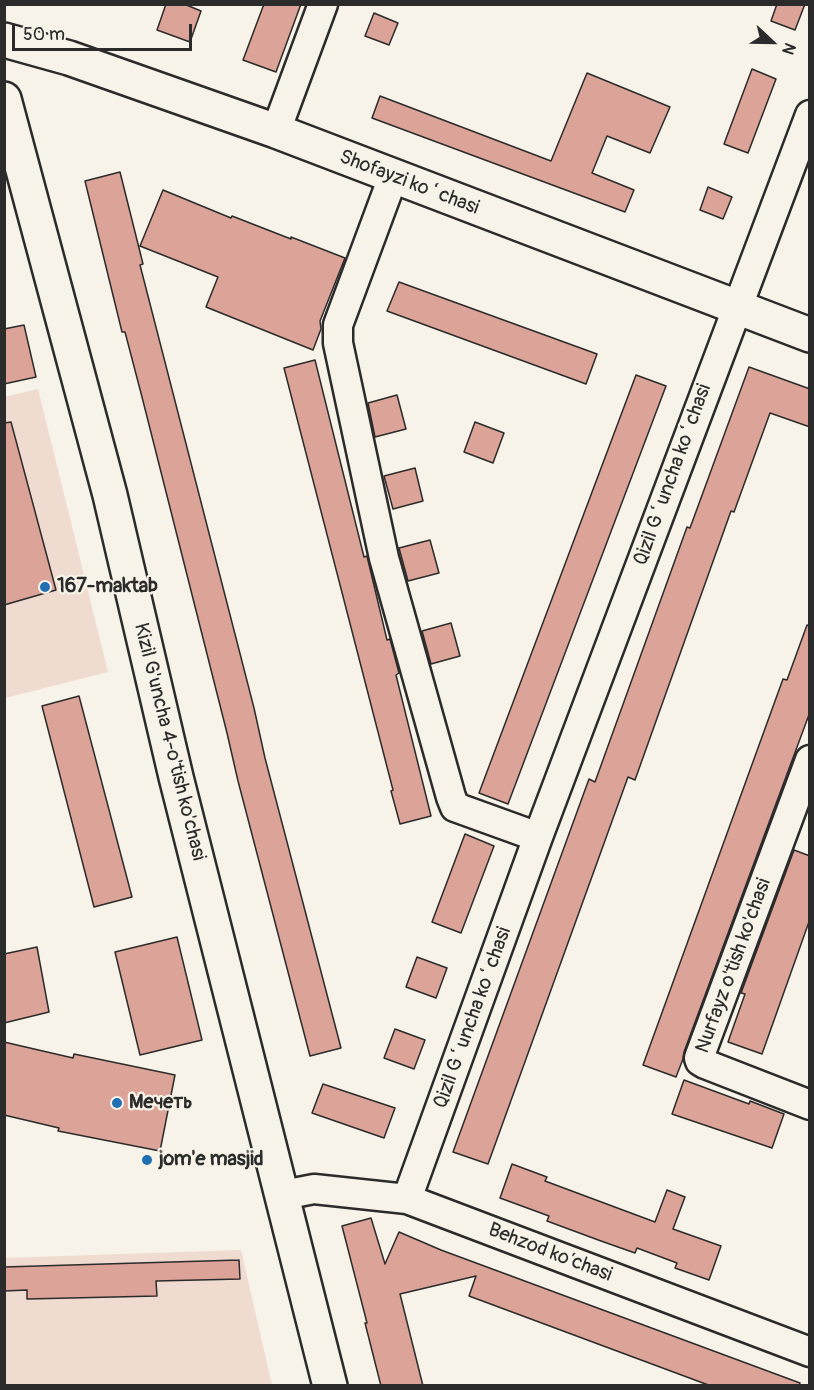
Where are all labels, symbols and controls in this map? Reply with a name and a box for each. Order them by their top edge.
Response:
scale bar [15,12,195,50]
north arrow [742,12,802,72]
text: 50 m [23,23,65,46]
text: N [777,40,800,58]
street label: Shofayzi koʻchasi [336,145,482,221]
street label: Qizil Gʻuncha koʻchasi [629,381,717,569]
place label: 167-maktab [57,575,158,599]
marker: 167-maktab [38,580,52,594]
street label: Kizil G'uncha 4-o'tish ko'chasi [128,621,210,863]
street label: Nurfayz o'tish ko'chasi [691,875,777,1057]
street label: Qizil Gʻuncha koʻchasi [429,924,517,1112]
place label: Мечеть [129,1091,192,1115]
marker: Мечеть [110,1096,124,1110]
place label: jom'e masjid [159,1148,264,1172]
marker: jom'e masjid [140,1153,154,1167]
street label: Behzod ko‘chasi [485,1218,615,1288]

